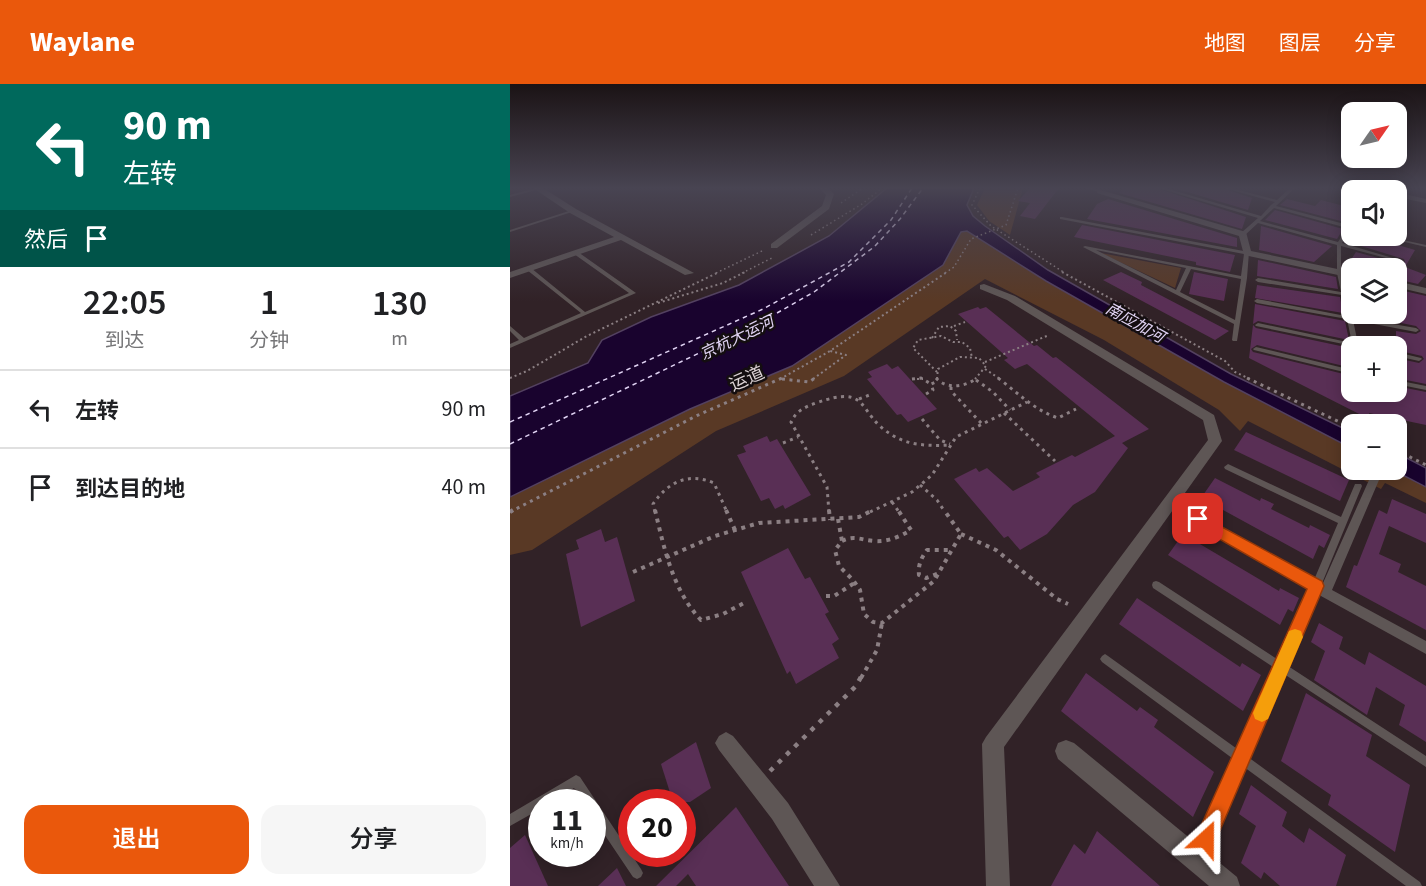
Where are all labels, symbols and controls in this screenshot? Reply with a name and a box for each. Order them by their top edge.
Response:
text: Waylane [30,22,135,62]
text: 地图 [1204,28,1246,58]
text: 图层 [1279,28,1321,58]
text: 分享 [1354,28,1396,58]
text: 90 m [123,96,212,156]
north arrow [1341,102,1407,168]
map controls [1341,102,1407,480]
icon: left [24,108,102,186]
text: 左转 [123,155,177,194]
button: sound [1341,180,1407,246]
icon: arrive [80,222,113,255]
text: 然后 [24,224,68,256]
button: layers [1341,258,1407,324]
text: 22:05 [83,277,166,328]
text: 1 [260,277,278,328]
text: 130 [372,278,427,329]
water label: 南应加河 [1102,298,1171,350]
water label: 京杭大运河 [696,309,780,365]
text: m [391,325,408,353]
text: 到达 [105,327,145,355]
text: 分钟 [249,327,289,355]
button: + [1341,336,1407,402]
street label: 运道 [725,360,769,398]
icon: left [24,393,57,426]
text: 90 m [441,393,486,425]
text: 左转 [75,395,119,427]
button: − [1341,414,1407,480]
icon: arrive [24,471,57,504]
text: 40 m [441,471,486,503]
text: 到达目的地 [75,473,185,505]
pin [1172,493,1223,544]
icon: arrive [1181,502,1214,535]
speed limit sign: 20 [618,789,696,867]
text: 11 [551,799,583,842]
button: 退出 [24,805,249,874]
button: 分享 [261,805,486,874]
position arrow [1174,807,1238,871]
text: km/h [550,833,584,854]

